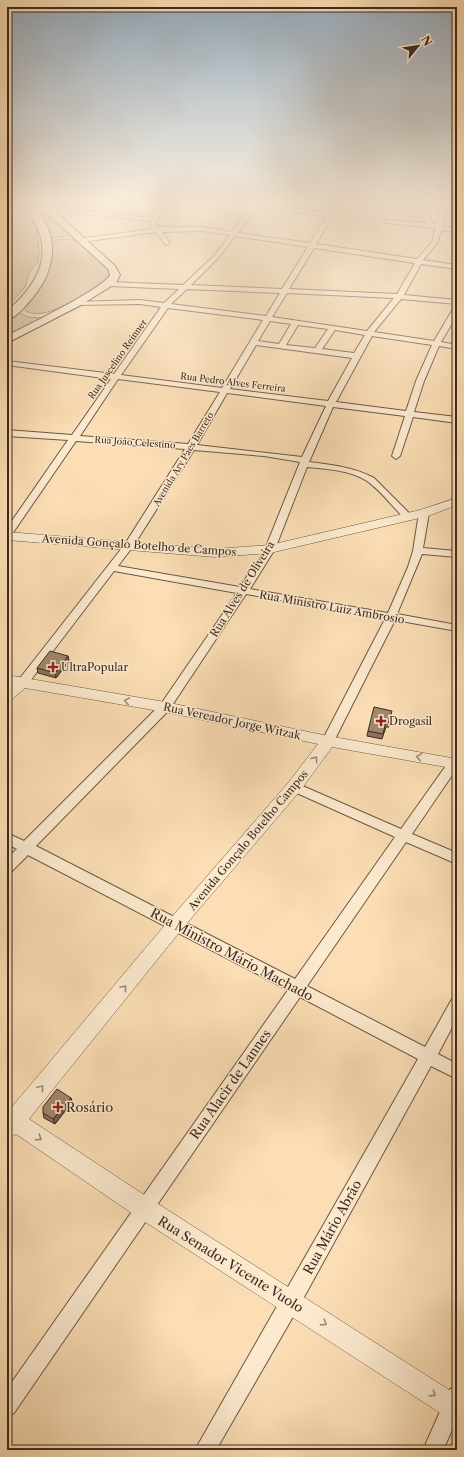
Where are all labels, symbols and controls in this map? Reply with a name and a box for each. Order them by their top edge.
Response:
north arrow [398,26,438,66]
text: N [418,33,435,49]
street label: Rua Juscelino Reinner [85,317,149,401]
street label: Rua Pedro Alves Ferreira [180,370,287,394]
street label: Avenida Ary Paes Barreto [150,409,216,509]
street label: Rua João Celestino [94,434,176,450]
street label: Avenida Gonçalo Botelho de Campos [40,531,237,559]
street label: Rua Alves de Oliveira [207,538,277,640]
street label: Rua Ministro Luiz Ambrosio [258,587,406,627]
place label: UltraPopular [61,660,128,674]
marker: UltraPopular [48,662,58,672]
one-way arrow [124,697,130,705]
street label: Rua Vereador Jorge Witzak [162,700,303,743]
place label: Drogasil [389,714,433,728]
marker: Drogasil [376,716,386,726]
one-way arrow [415,753,422,762]
one-way arrow [310,757,317,764]
street label: Avenida Gonçalo Botelho Campos [184,767,311,914]
street label: Rua Ministro Mário Machado [148,904,316,1004]
one-way arrow [119,985,126,992]
street label: Rua Alacir de Lannes [186,1026,274,1142]
one-way arrow [36,1085,43,1093]
place label: Rosário [66,1099,113,1115]
marker: Rosário [53,1102,63,1112]
one-way arrow [35,1133,42,1140]
street label: Rua Mário Abrão [299,1177,365,1277]
street label: Rua Senador Vicente Vuolo [155,1213,307,1315]
one-way arrow [320,1318,327,1326]
one-way arrow [429,1389,436,1396]

